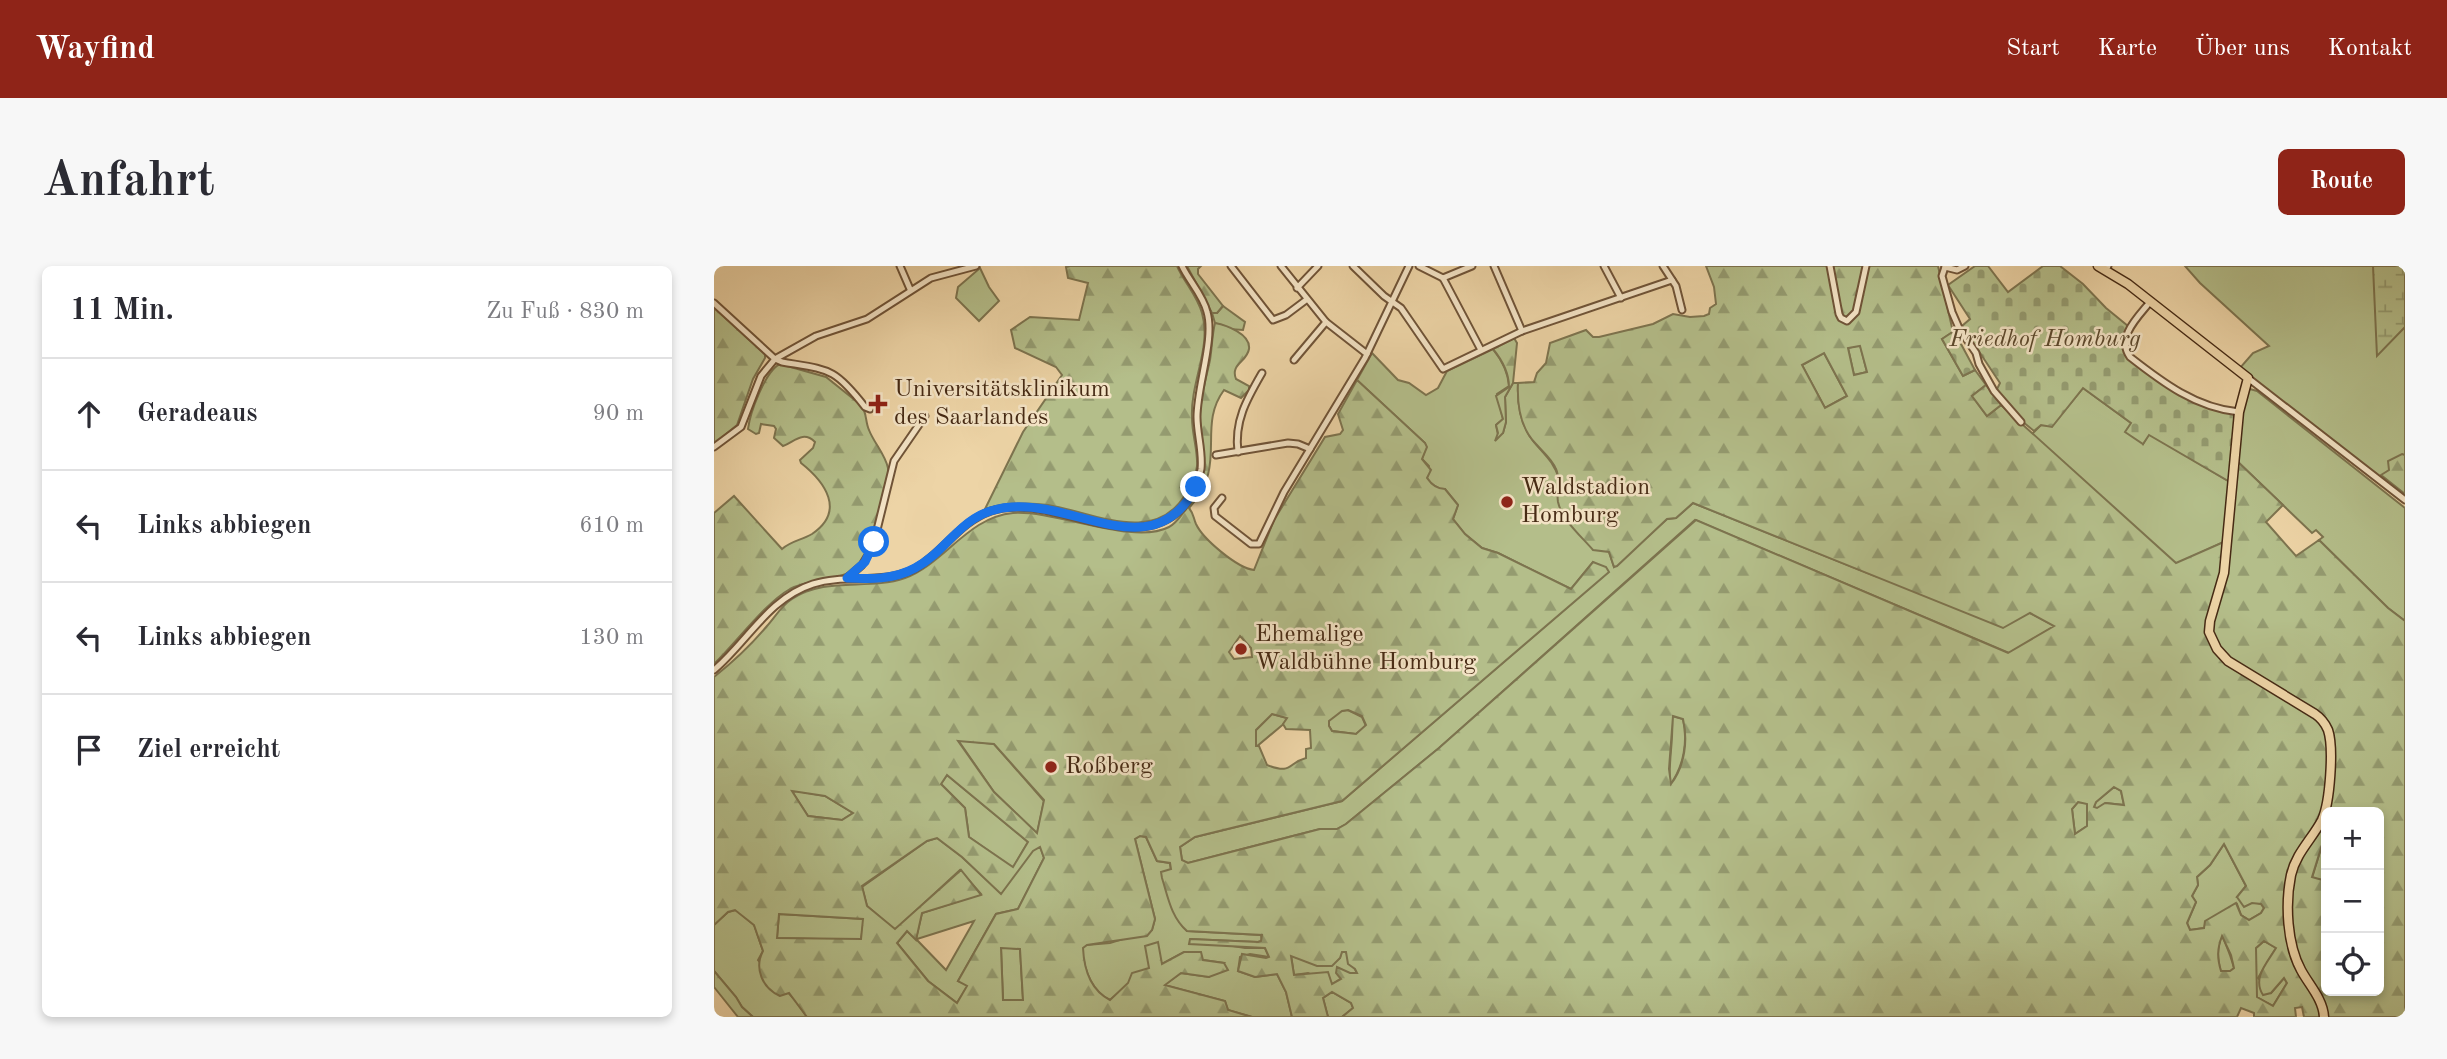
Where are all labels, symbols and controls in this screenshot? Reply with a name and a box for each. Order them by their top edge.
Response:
text: Wayfind [35,33,155,66]
text: Start [2006,37,2060,61]
text: Karte [2098,37,2157,61]
text: Über uns [2195,37,2290,61]
text: Kontakt [2328,37,2412,61]
button: Route [2278,149,2405,215]
text: Anfahrt [42,158,215,207]
text: 11 Min. [70,296,174,326]
text: Zu Fuß · 830 m [486,300,644,323]
park label: Friedhof Homburg [1948,328,2141,352]
place label: Universitätsklinikum des Saarlandes [894,378,1110,430]
marker: Universitätsklinikum des Saarlandes [868,394,888,414]
icon: ahead [70,395,108,433]
text: Geradeaus [137,401,257,427]
text: 90 m [593,402,644,425]
route end [1180,471,1211,502]
place label: Waldstadion Homburg [1521,476,1650,528]
marker: Waldstadion Homburg [1499,494,1515,510]
icon: left [70,507,108,545]
text: Links abbiegen [137,513,311,539]
text: 610 m [579,514,644,537]
route start [858,526,889,557]
icon: left [70,619,108,657]
place label: Ehemalige Waldbühne Homburg [1255,623,1476,675]
text: Links abbiegen [137,625,311,651]
text: 130 m [579,626,644,649]
marker: Ehemalige Waldbühne Homburg [1233,641,1249,657]
icon: arrive [70,731,108,769]
text: Ziel erreicht [137,737,280,763]
place label: Roßberg [1065,755,1153,779]
marker: Roßberg [1043,759,1059,775]
map controls [2321,807,2384,996]
button: + [2321,807,2384,870]
button: − [2321,870,2384,933]
button: locate [2321,933,2384,996]

